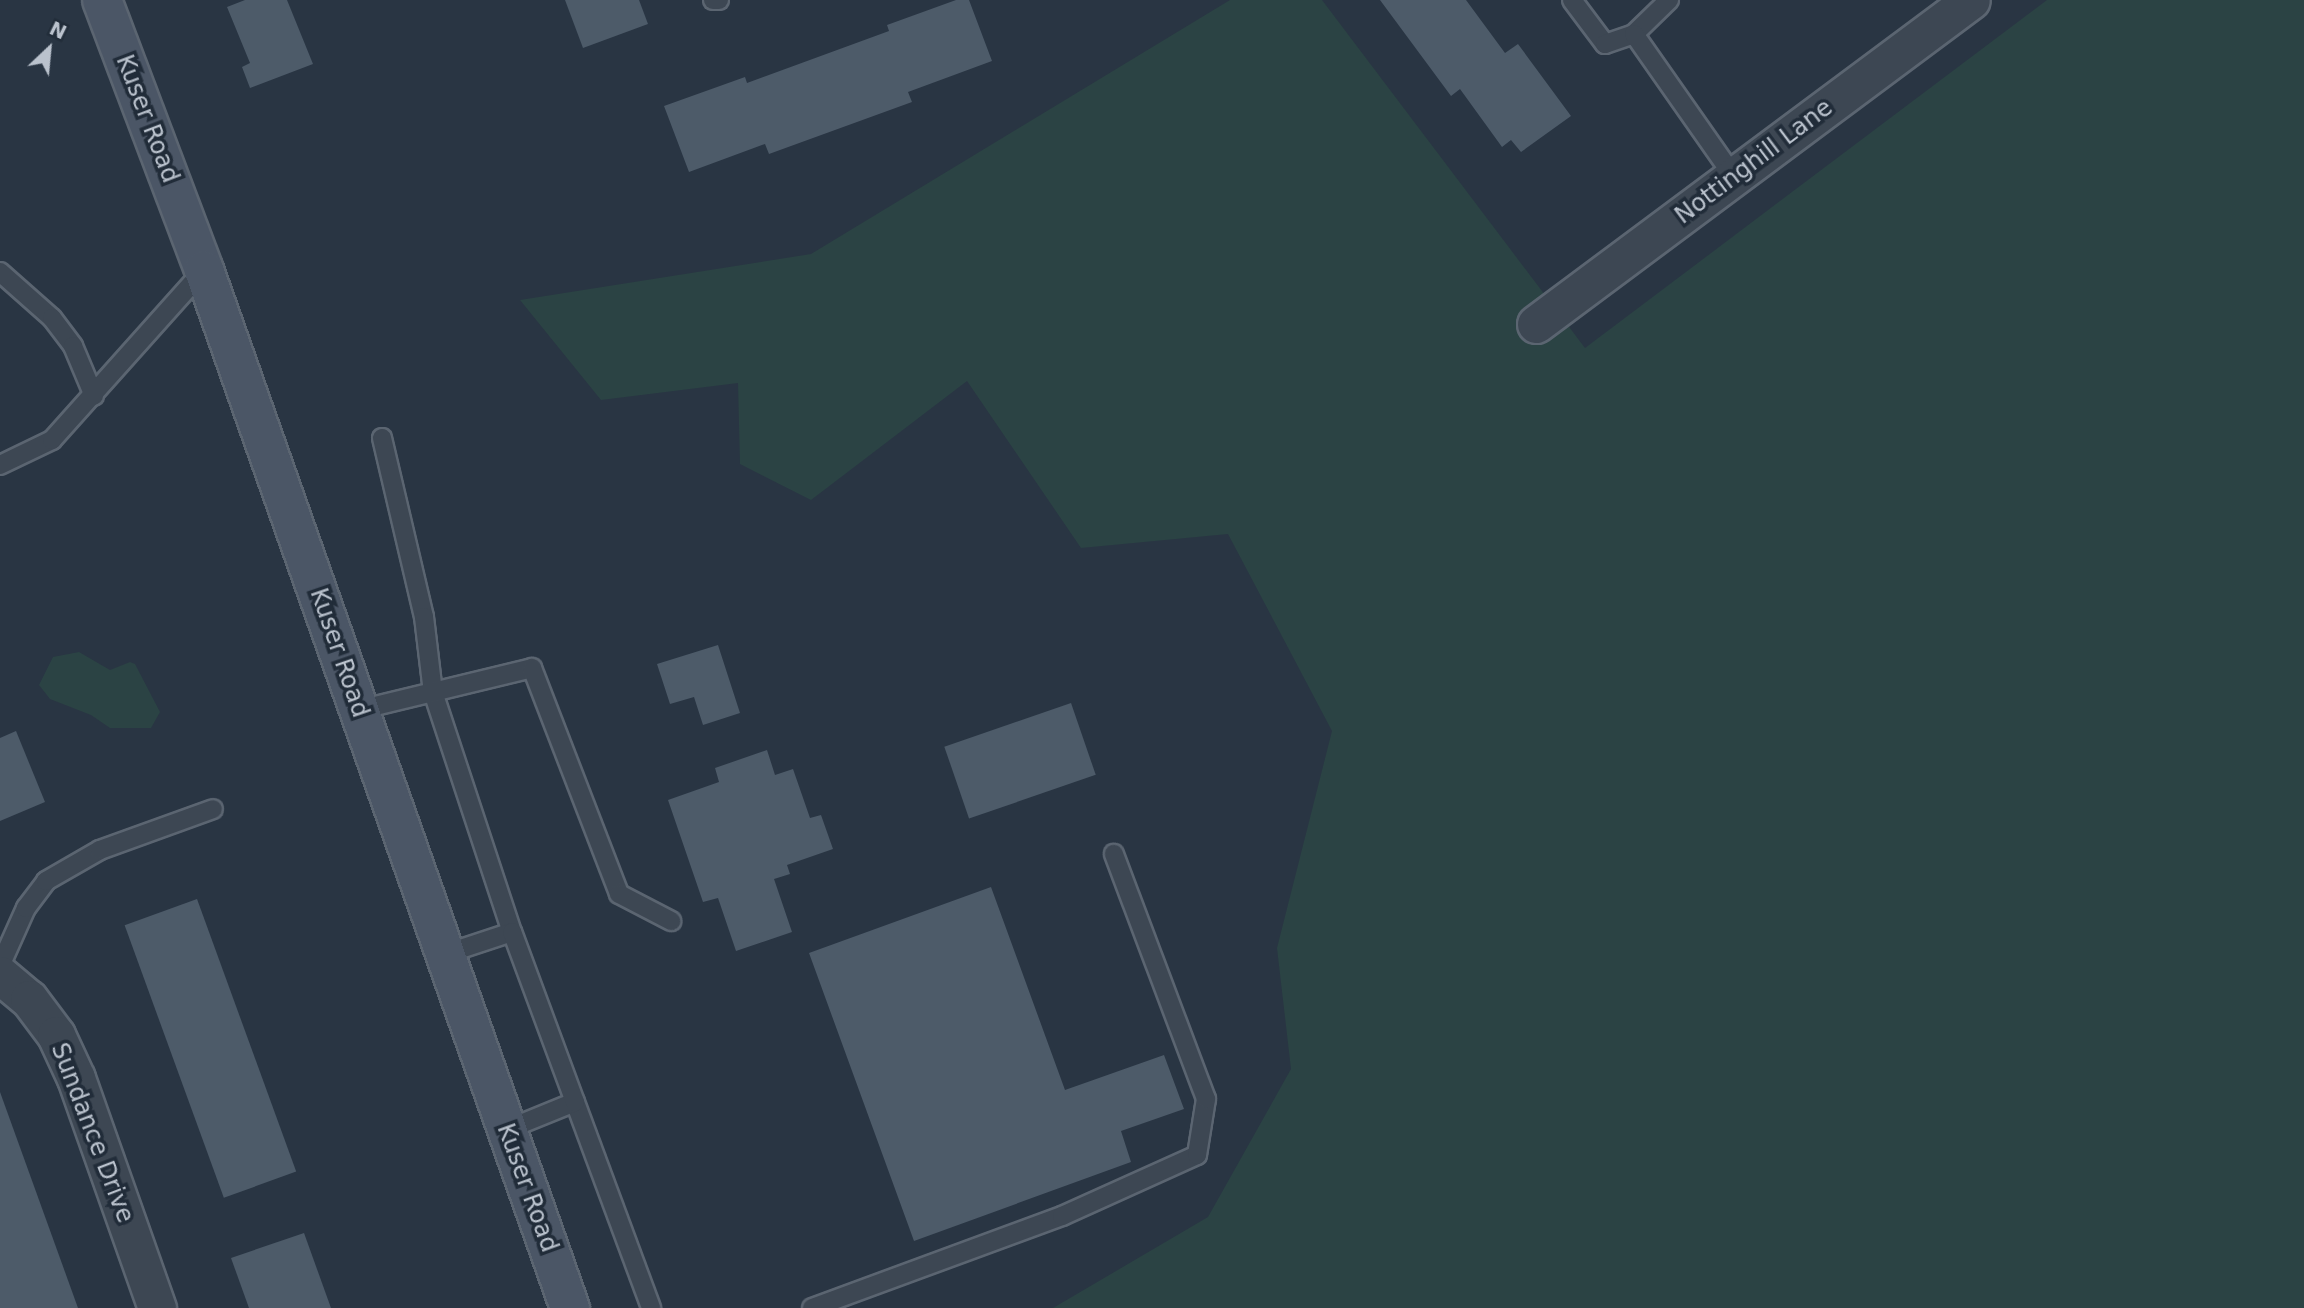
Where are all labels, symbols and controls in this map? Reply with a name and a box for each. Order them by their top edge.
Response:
north arrow [14,14,84,84]
text: N [46,17,70,43]
street label: Kuser Road [109,51,185,187]
street label: Nottinghill Lane [1670,93,1838,231]
street label: Kuser Road [303,585,375,721]
street label: Sundance Drive [44,1039,140,1227]
street label: Kuser Road [490,1120,564,1256]

